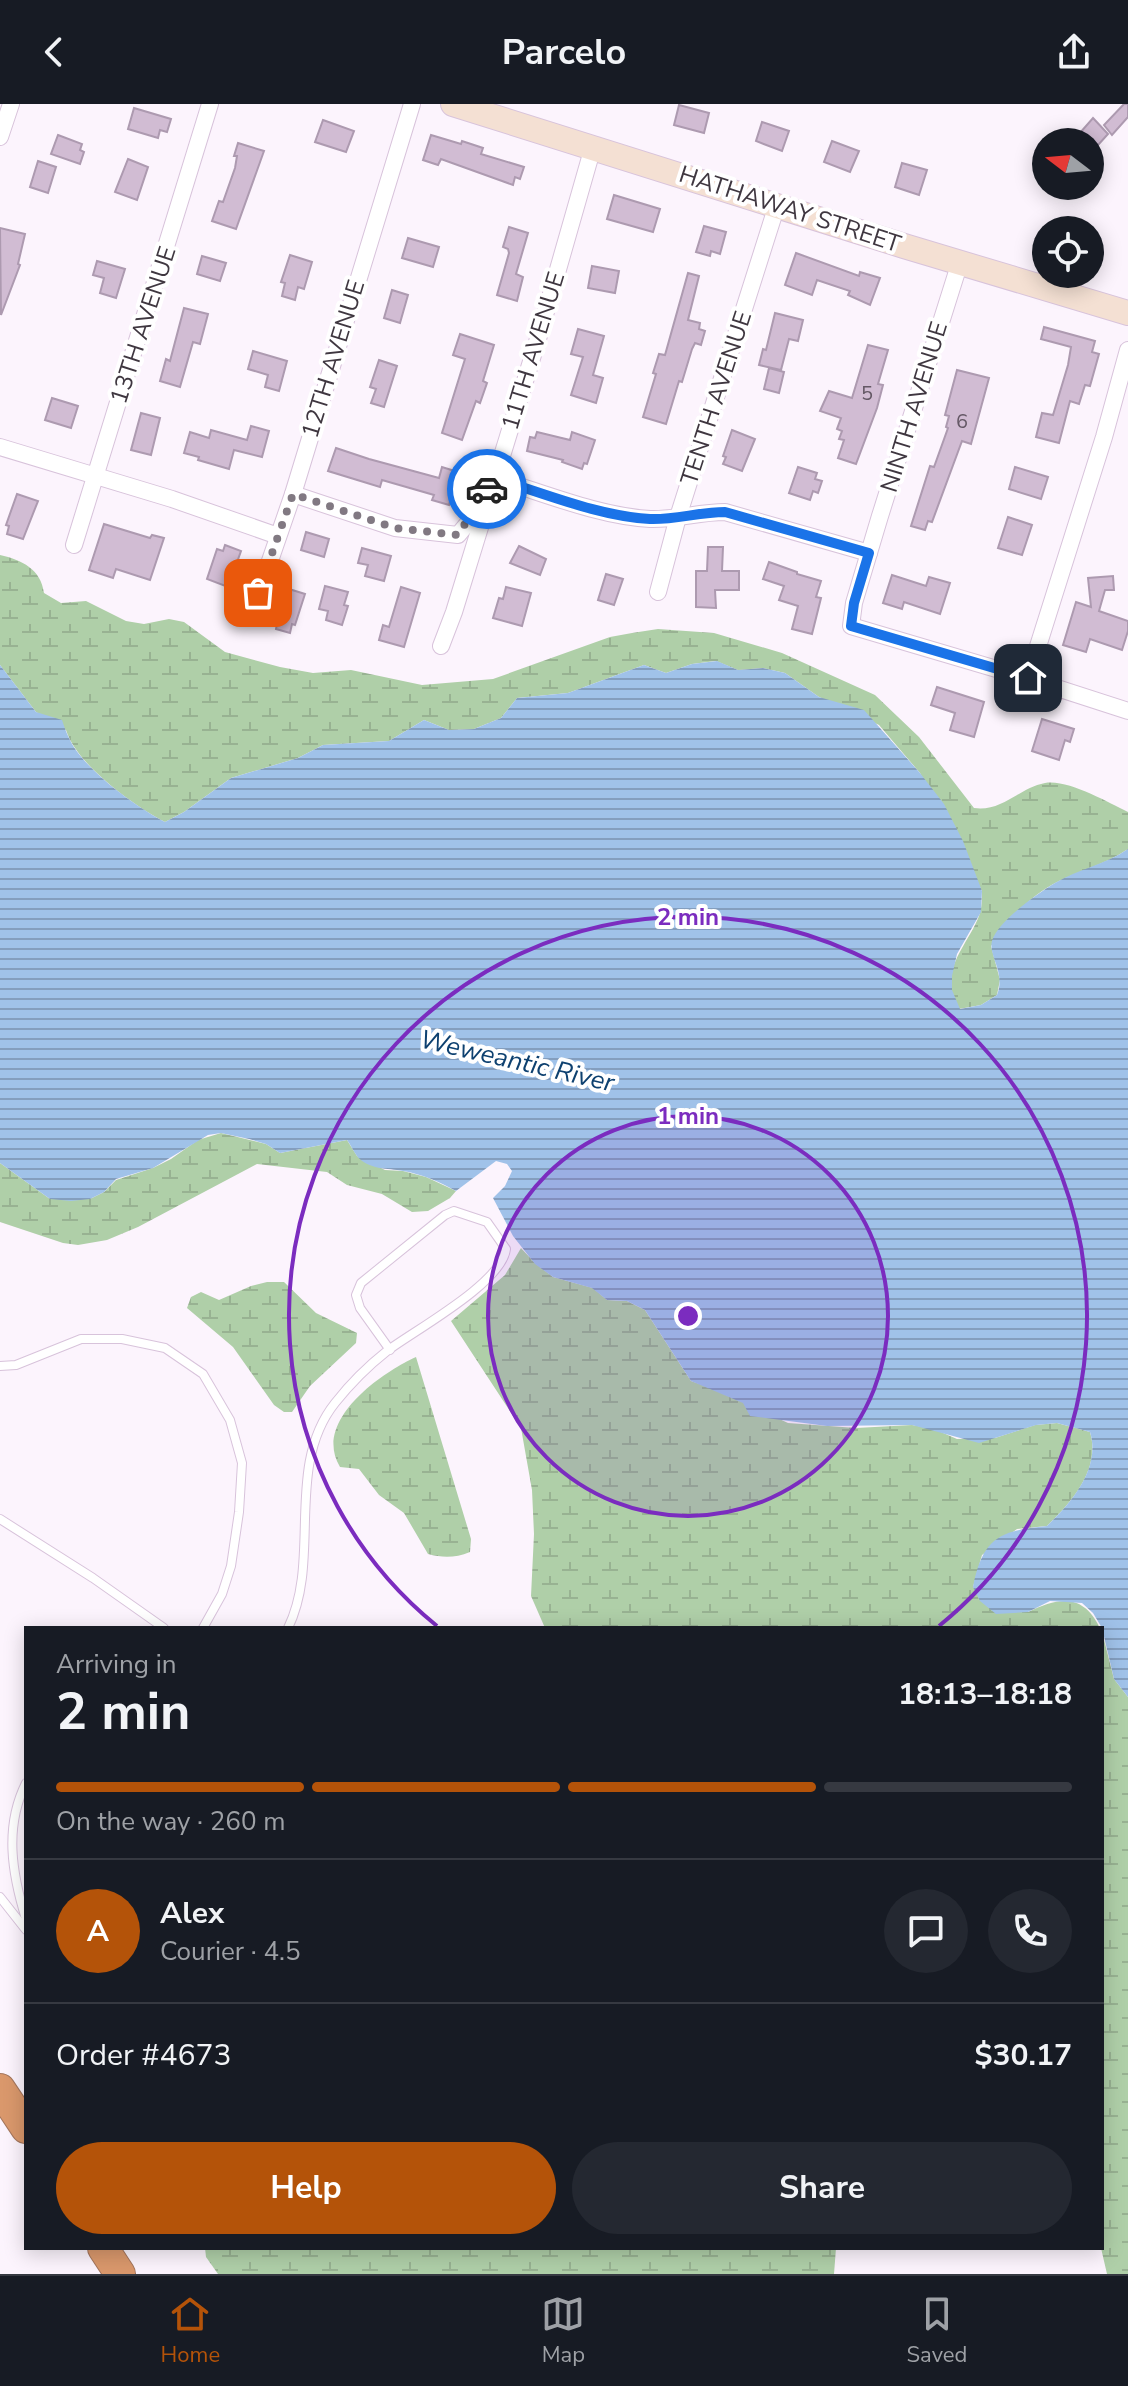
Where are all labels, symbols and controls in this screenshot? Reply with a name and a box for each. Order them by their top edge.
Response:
text: Parcelo [502,28,626,77]
icon: back [32,30,76,74]
icon: share [1052,30,1096,74]
north arrow [1032,128,1104,200]
map controls [1032,128,1104,288]
street label: HATHAWAY STREET [675,158,905,260]
button: locate [1032,216,1104,288]
street label: 13TH AVENUE [103,242,183,408]
street label: 11TH AVENUE [494,268,572,434]
street label: 12TH AVENUE [294,276,372,442]
street label: TENTH AVENUE [673,307,759,489]
street label: NINTH AVENUE [873,318,955,496]
house number: 5 [861,380,873,407]
house number: 6 [956,408,968,435]
courier [447,449,527,529]
icon: car [465,467,509,511]
pin [224,559,292,627]
icon: bag [236,571,280,615]
pin [994,644,1062,712]
icon: home [1006,656,1050,700]
text: 2 min [657,901,719,933]
water label: Weweantic River [416,1022,618,1101]
text: 1 min [657,1100,719,1132]
centre of rings [674,1302,702,1330]
text: Arriving in [56,1647,177,1682]
text: 18:13–18:18 [898,1674,1072,1715]
text: 2 min [56,1676,191,1747]
text: On the way · 260 m [56,1804,285,1839]
button: chat [884,1889,968,1973]
button: phone [988,1889,1072,1973]
text: Alex [160,1893,224,1934]
text: A [87,1911,109,1952]
text: Courier · 4.5 [160,1934,301,1969]
text: Order #4673 [56,2035,231,2076]
text: $30.17 [975,2035,1072,2076]
button: Help [56,2142,556,2234]
button: Share [572,2142,1072,2234]
tab: Home [161,2292,220,2370]
tab: Map [541,2292,585,2370]
tab: Saved [907,2292,967,2370]

